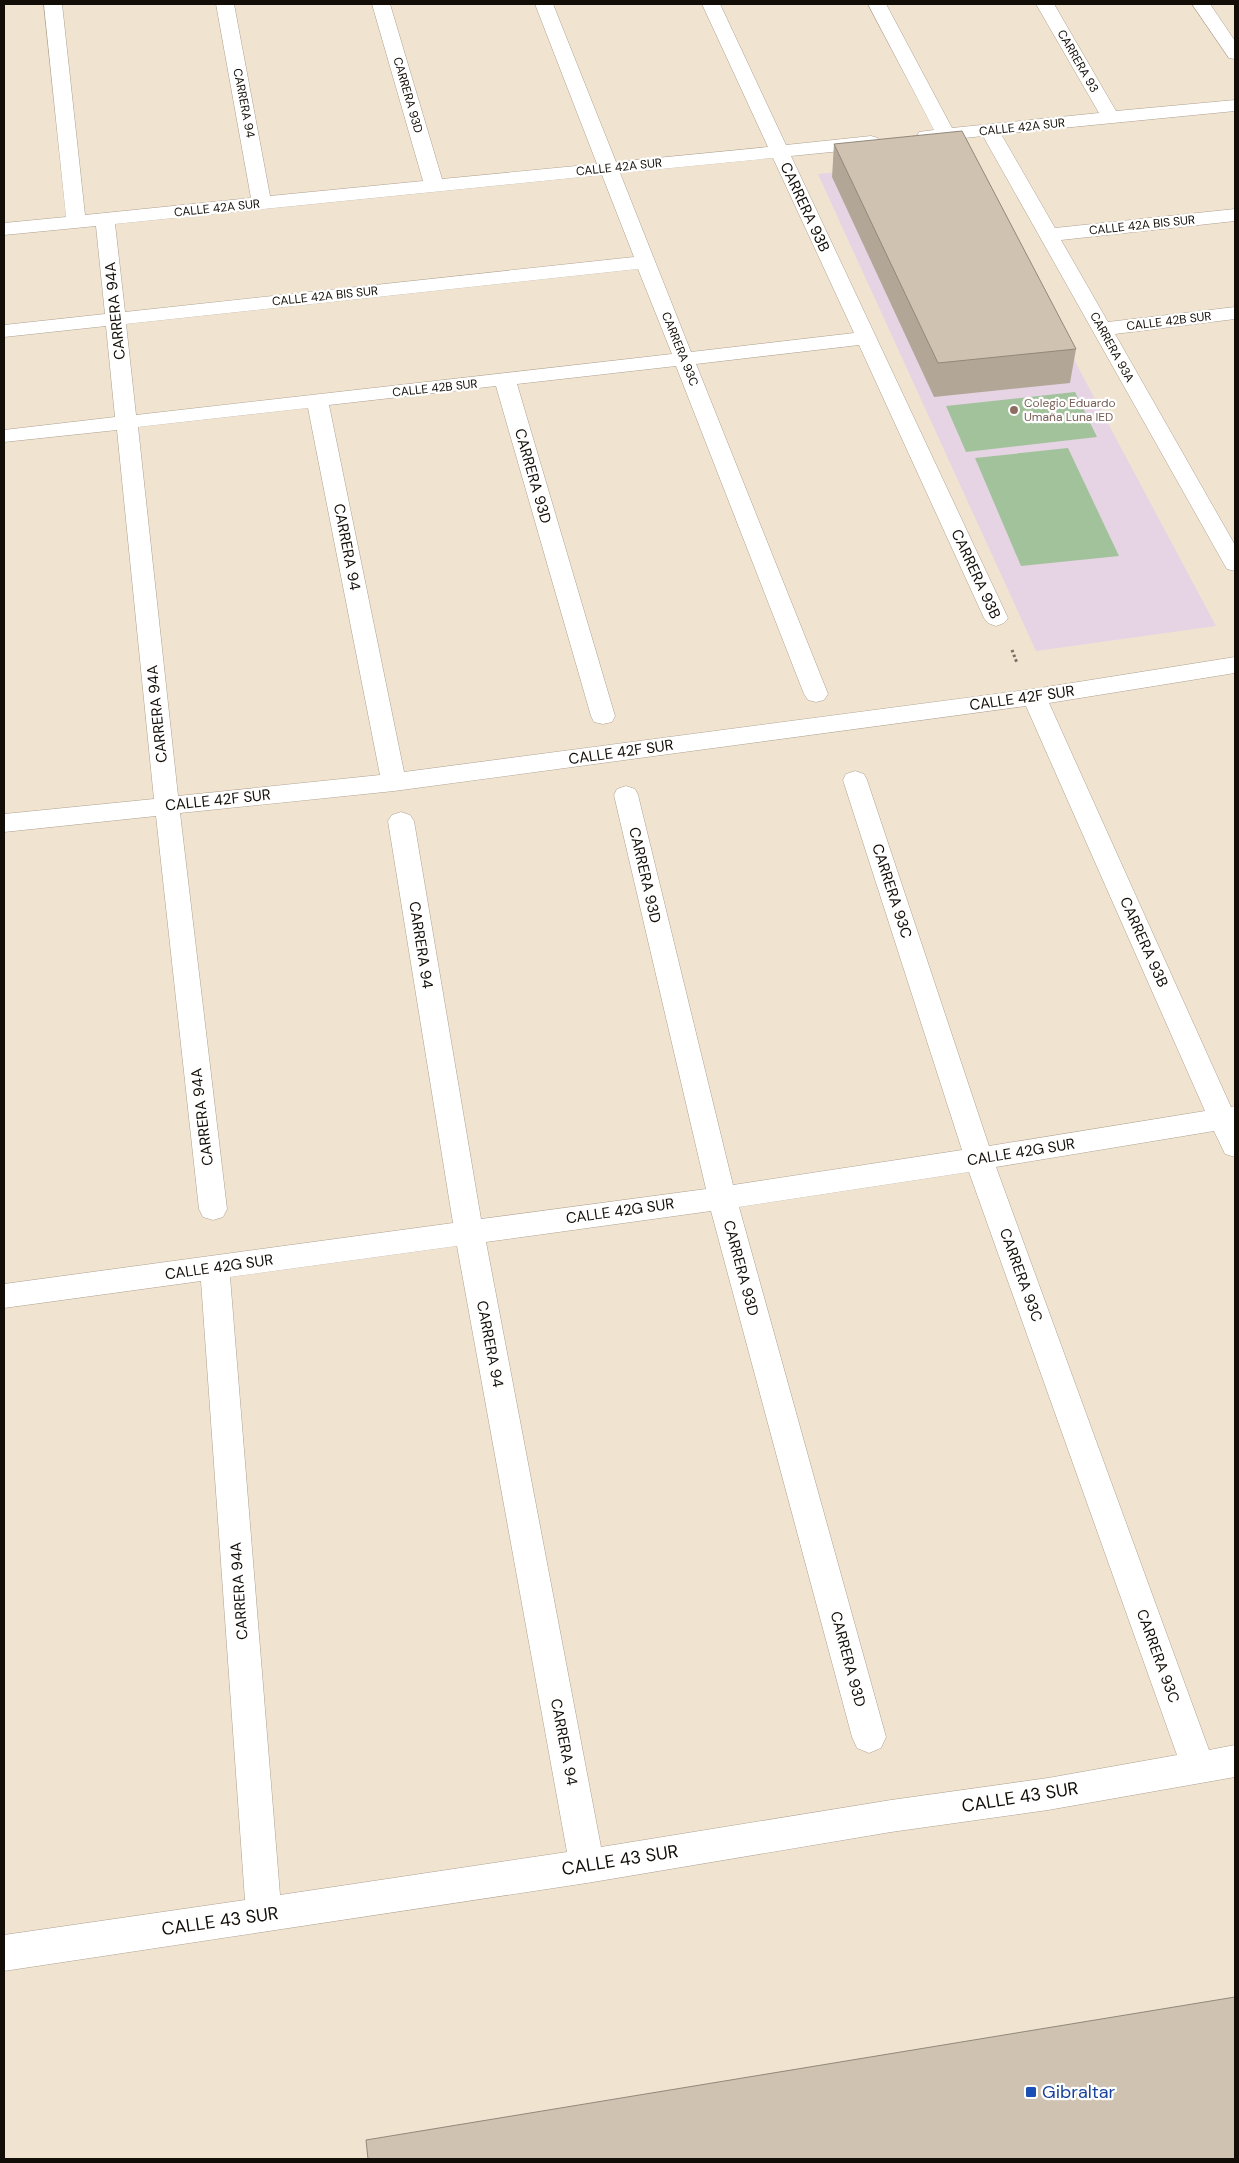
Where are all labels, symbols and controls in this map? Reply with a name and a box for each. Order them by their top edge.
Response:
street label: CARRERA 93 [1054,27,1102,95]
street label: CARRERA 93D [390,55,426,135]
street label: CARRERA 94 [229,67,259,139]
street label: CALLE 42A SUR [978,115,1066,139]
street label: CALLE 42A SUR [575,155,663,179]
street label: CARRERA 93B [776,159,834,255]
street label: CALLE 42A SUR [173,196,261,220]
street label: CALLE 42A BIS SUR [1088,211,1196,239]
street label: CARRERA 94A [100,261,130,361]
street label: CALLE 42A BIS SUR [271,282,379,310]
street label: CALLE 42B SUR [1126,308,1212,334]
street label: CARRERA 93A [1086,309,1138,385]
street label: CARRERA 93C [658,310,702,389]
street label: CALLE 42B SUR [392,376,478,400]
place label: Colegio Eduardo Umaña Luna IED [1024,395,1116,425]
marker: Colegio Eduardo Umaña Luna IED [1008,404,1020,416]
street label: CARRERA 93D [510,426,556,526]
street label: CARRERA 94 [329,502,365,592]
street label: CARRERA 93B [947,526,1005,622]
street label: CARRERA 94A [142,664,172,764]
street label: CALLE 42F SUR [968,681,1076,715]
street label: CALLE 42F SUR [567,735,675,769]
street label: CALLE 42F SUR [164,785,272,815]
street label: CARRERA 93D [624,825,666,925]
street label: CARRERA 93C [867,841,917,941]
street label: CARRERA 93B [1115,894,1173,990]
street label: CARRERA 94 [404,900,438,990]
street label: CARRERA 94A [186,1067,218,1167]
street label: CALLE 42G SUR [966,1134,1077,1170]
street label: CALLE 42G SUR [565,1193,676,1228]
street label: CARRERA 93D [719,1218,763,1318]
street label: CARRERA 93C [995,1225,1047,1325]
street label: CALLE 42G SUR [164,1249,275,1284]
street label: CARRERA 94 [472,1299,508,1389]
street label: CARRERA 94A [226,1541,252,1641]
street label: CARRERA 93C [1132,1606,1184,1706]
street label: CARRERA 93D [826,1609,870,1709]
street label: CARRERA 94 [546,1697,582,1787]
street label: CALLE 43 SUR [960,1776,1080,1818]
street label: CALLE 43 SUR [560,1839,680,1881]
street label: CALLE 43 SUR [160,1901,280,1941]
place label: Gibraltar [1042,2080,1116,2104]
marker: Gibraltar [1024,2085,1038,2099]

